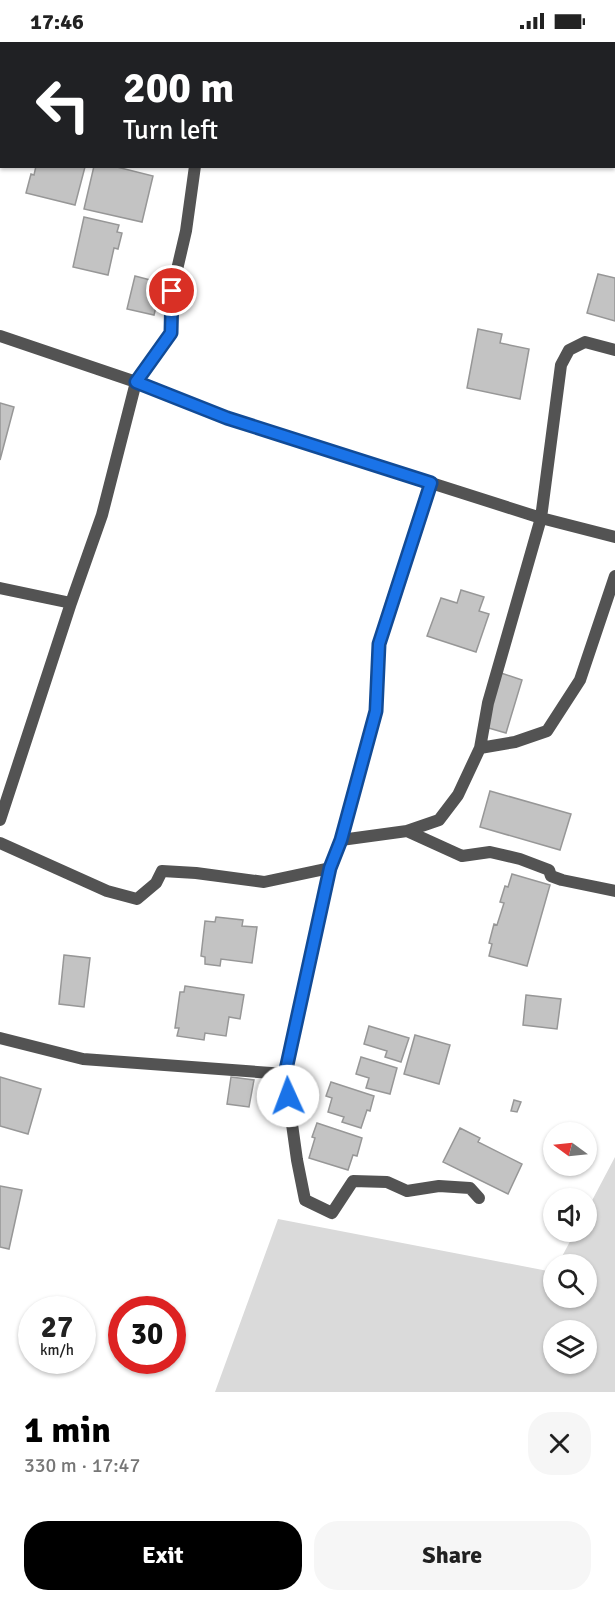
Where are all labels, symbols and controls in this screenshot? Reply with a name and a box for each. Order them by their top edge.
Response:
text: 17:46 [30,8,84,35]
text: 200 m [123,63,234,114]
icon: left [24,66,102,144]
text: Turn left [123,114,218,147]
pin [146,265,197,316]
icon: arrive [155,274,188,307]
position arrow [256,1064,320,1128]
north arrow [543,1122,597,1176]
map controls [543,1122,597,1374]
button: sound [543,1188,597,1242]
button: search [543,1254,597,1308]
speed limit sign: 30 [108,1296,186,1374]
text: 27 [41,1309,73,1346]
button: layers [543,1320,597,1374]
text: km/h [40,1341,74,1359]
text: 1 min [24,1408,111,1453]
button: close [528,1412,591,1475]
text: 330 m · 17:47 [24,1453,140,1478]
button: Exit [24,1521,302,1590]
button: Share [314,1521,591,1590]

